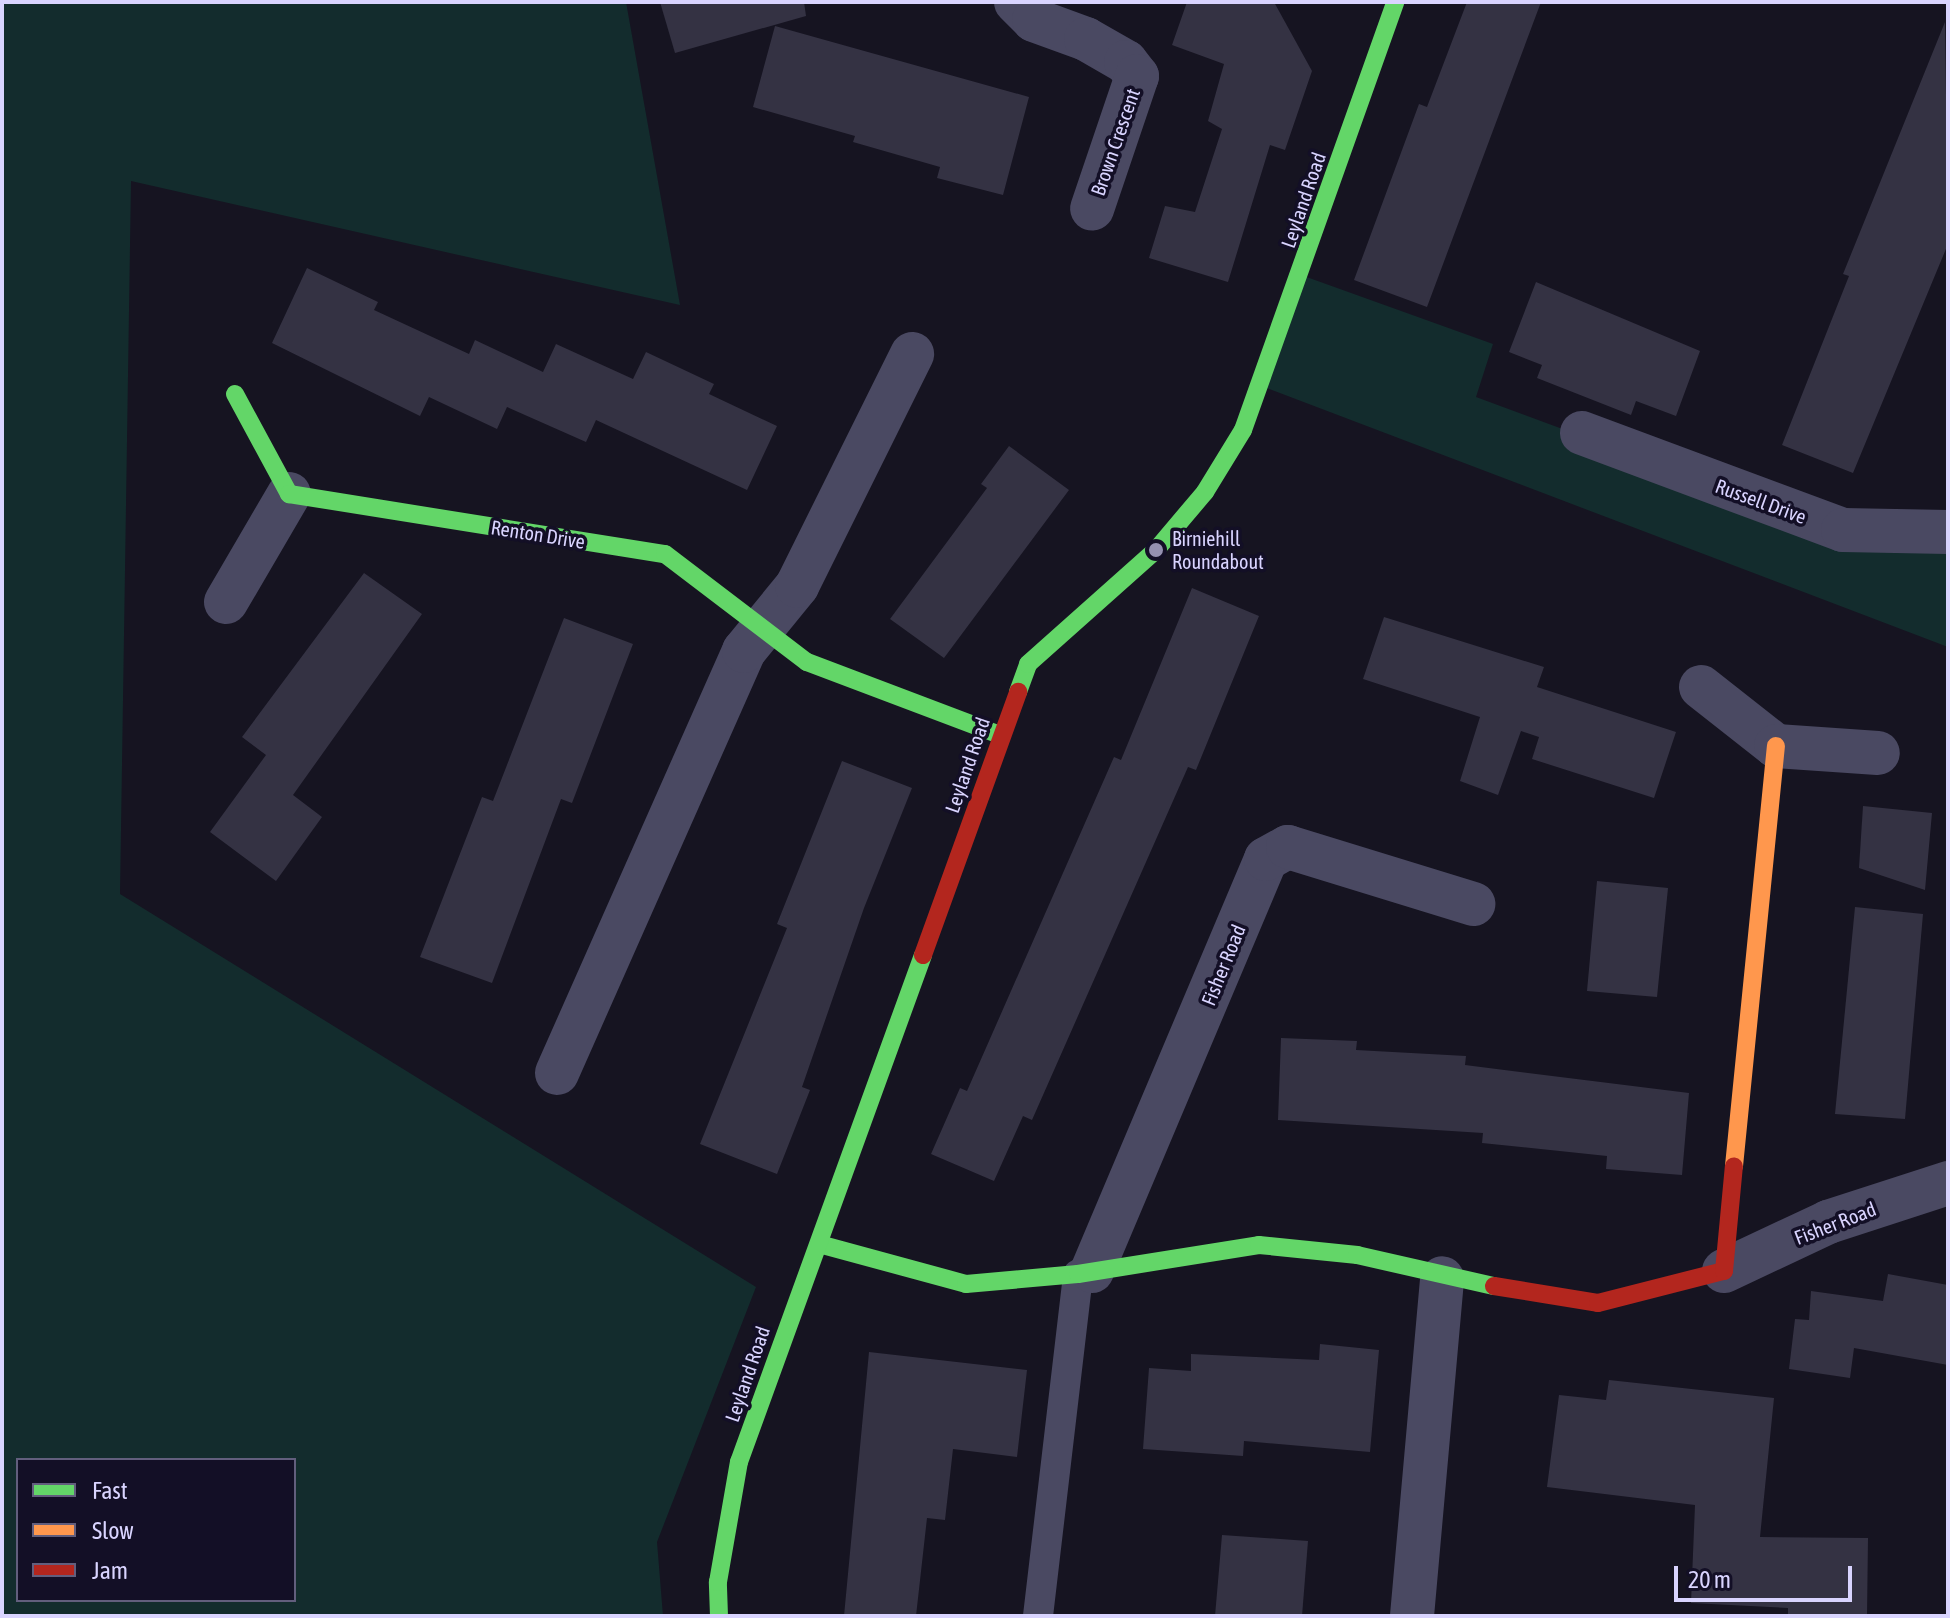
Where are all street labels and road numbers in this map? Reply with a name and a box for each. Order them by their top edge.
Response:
street label: Brown Crescent [1085,85,1145,199]
street label: Leyland Road [1275,149,1331,251]
street label: Russell Drive [1712,473,1810,529]
street label: Renton Drive [489,515,587,553]
street label: Leyland Road [939,714,995,816]
street label: Fisher Road [1196,921,1250,1009]
street label: Fisher Road [1791,1197,1879,1249]
street label: Leyland Road [719,1323,775,1425]

